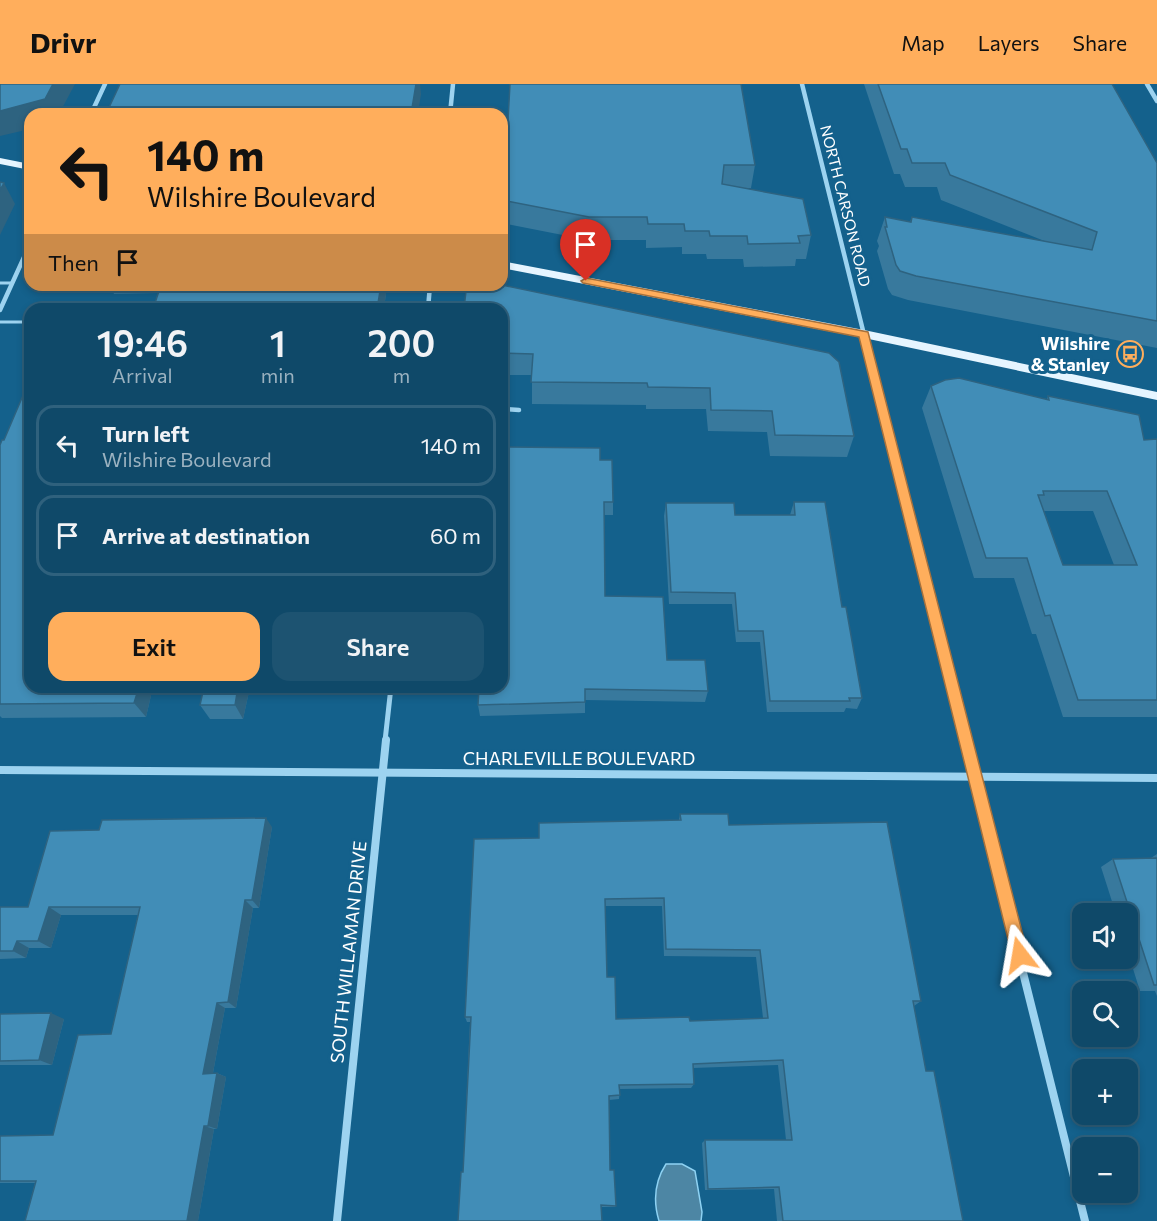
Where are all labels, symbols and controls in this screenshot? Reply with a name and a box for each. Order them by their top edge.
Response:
text: Drivr [30,25,97,59]
text: Map [901,30,945,55]
text: Layers [978,30,1040,55]
text: Share [1073,30,1127,55]
street label: NORTH CARSON ROAD [817,123,875,288]
text: 140 m [147,128,264,180]
icon: left [48,132,126,210]
text: Wilshire Boulevard [147,180,376,213]
pin [560,219,611,281]
icon: arrive [569,228,602,261]
icon: arrive [111,246,144,279]
text: Then [48,249,99,276]
text: 19:46 [97,320,188,364]
text: 1 [270,320,286,364]
text: 200 [368,320,435,364]
place label: Wilshire & Stanley [1031,332,1110,375]
bus stop icon: Wilshire & Stanley [1115,339,1145,369]
text: Arrival [112,363,173,387]
text: min [261,363,295,387]
text: m [393,363,410,387]
text: Turn left [102,420,189,447]
icon: left [51,429,84,462]
text: 140 m [421,432,481,459]
text: Wilshire Boulevard [102,447,271,471]
icon: arrive [51,519,84,552]
text: Arrive at destination [102,522,310,549]
text: 60 m [430,522,481,549]
button: Exit [48,612,260,681]
button: Share [272,612,484,681]
street label: CHARLEVILLE BOULEVARD [463,747,695,769]
street label: SOUTH WILLAMAN DRIVE [325,840,371,1064]
map controls [1072,903,1138,1203]
button: sound [1072,903,1138,969]
position arrow [988,923,1052,987]
button: search [1072,981,1138,1047]
button: + [1072,1059,1138,1125]
button: − [1072,1137,1138,1203]

